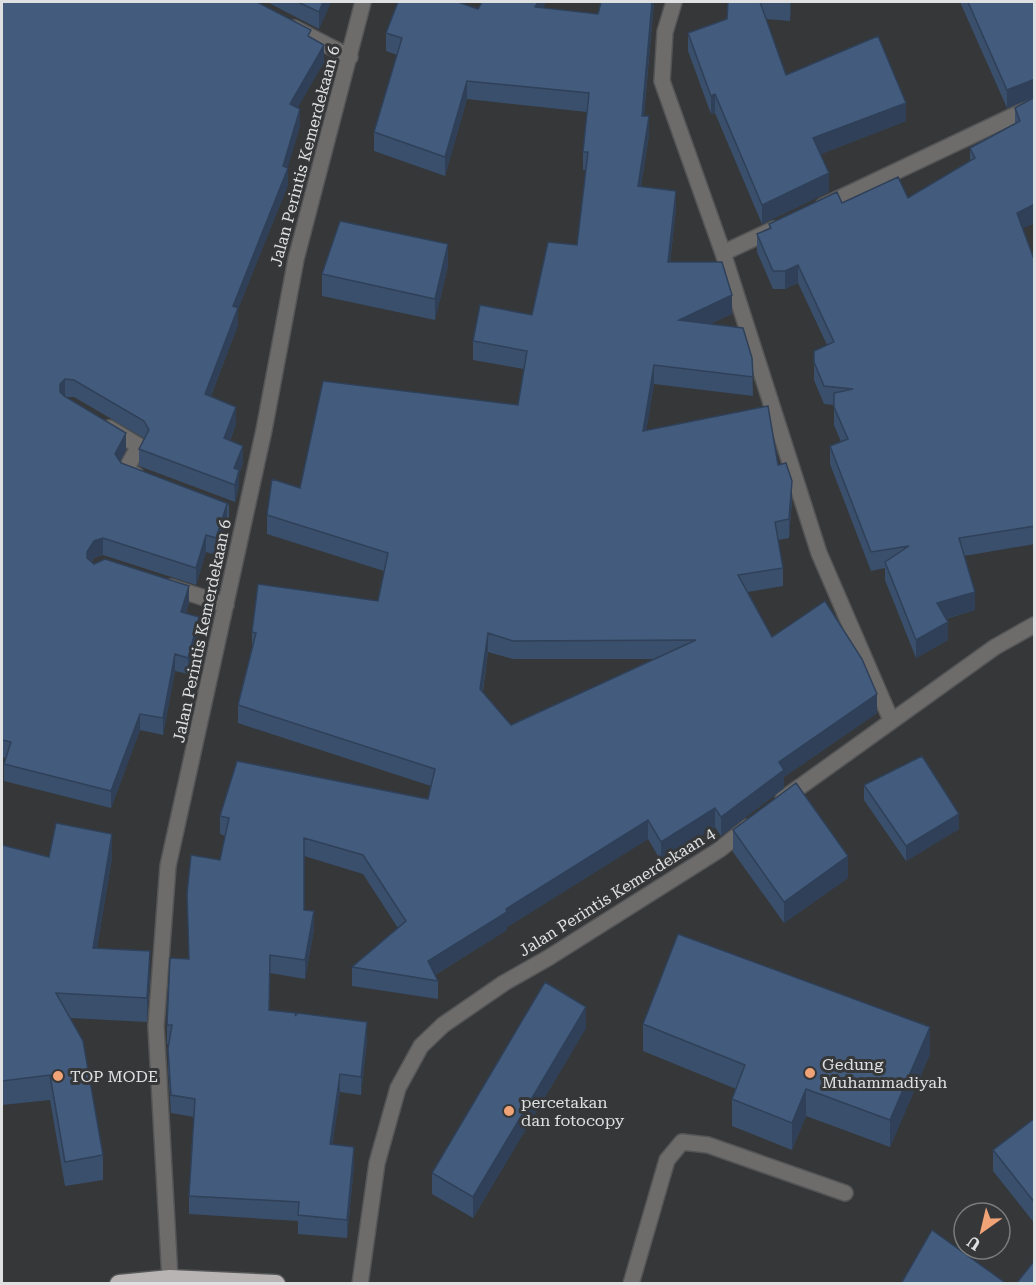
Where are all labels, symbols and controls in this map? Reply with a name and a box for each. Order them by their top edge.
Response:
street label: Jalan Perintis Kemerdekaan 6 [266,44,344,268]
street label: Jalan Perintis Kemerdekaan 6 [169,518,235,744]
street label: Jalan Perintis Kemerdekaan 4 [515,824,719,960]
place label: Gedung Muhammadiyah [822,1055,947,1092]
marker: Gedung Muhammadiyah [803,1066,817,1080]
place label: TOP MODE [70,1067,158,1086]
marker: TOP MODE [51,1069,65,1083]
place label: percetakan dan fotocopy [521,1093,625,1130]
marker: percetakan dan fotocopy [502,1104,516,1118]
north arrow [952,1201,1012,1261]
text: U [963,1232,984,1254]

